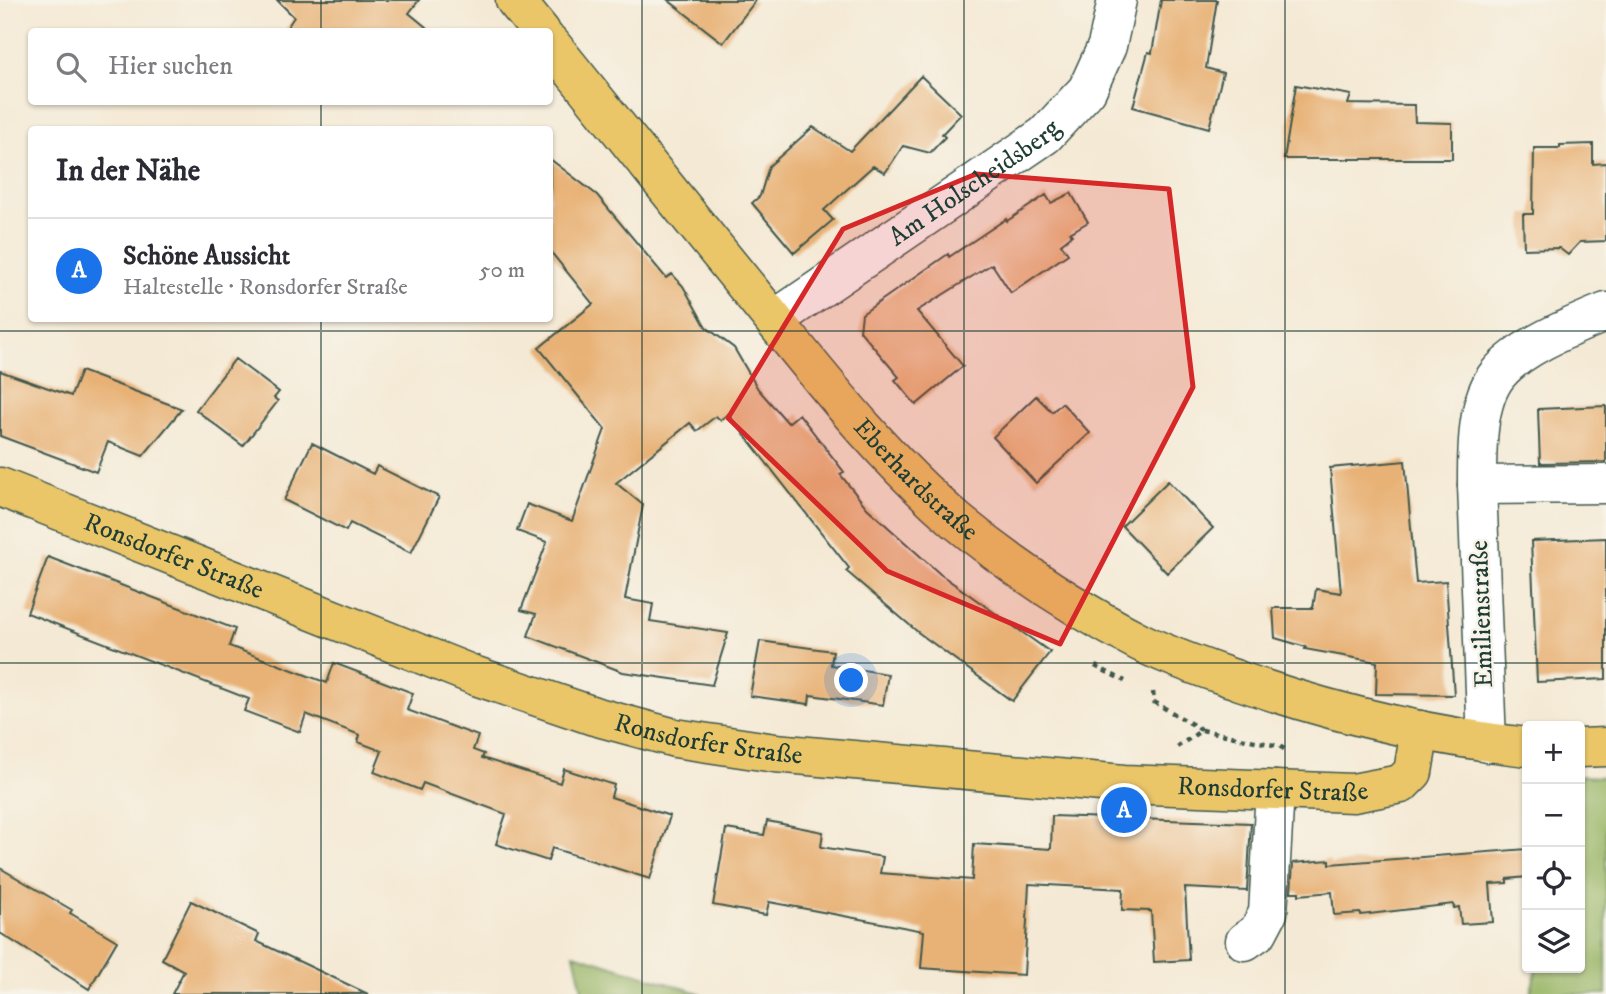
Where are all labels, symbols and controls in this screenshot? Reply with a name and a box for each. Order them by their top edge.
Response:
search box [28,28,553,105]
icon: search [52,48,90,86]
text: Hier suchen [108,50,233,83]
street label: Am Holscheidsberg [882,112,1068,253]
text: In der Nähe [56,153,200,190]
text: Schöne Aussicht [123,240,290,273]
text: A [72,256,86,285]
text: 50 m [479,256,525,285]
text: Haltestelle · Ronsdorfer Straße [123,273,408,302]
street label: Eberhardstraße [846,411,985,548]
street label: Ronsdorfer Straße [79,505,269,607]
street label: Emilienstraße [1463,540,1501,688]
your location [834,663,868,697]
street label: Ronsdorfer Straße [611,706,804,772]
map controls [1522,721,1585,973]
button: + [1522,721,1585,784]
street label: Ronsdorfer Straße [1177,770,1371,810]
pin: A [1101,784,1147,836]
button: − [1522,784,1585,847]
button: locate [1522,847,1585,910]
button: layers [1522,910,1585,973]

